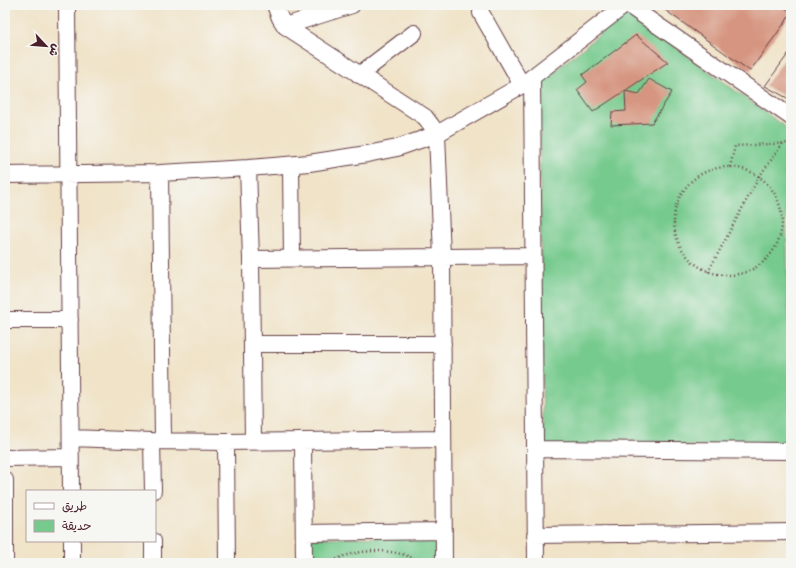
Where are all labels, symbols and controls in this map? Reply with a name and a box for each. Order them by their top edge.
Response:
north arrow [26,26,66,66]
text: ش [46,42,64,59]
legend [26,490,156,542]
text: طريق [62,498,87,514]
text: حديقة [62,518,91,534]

